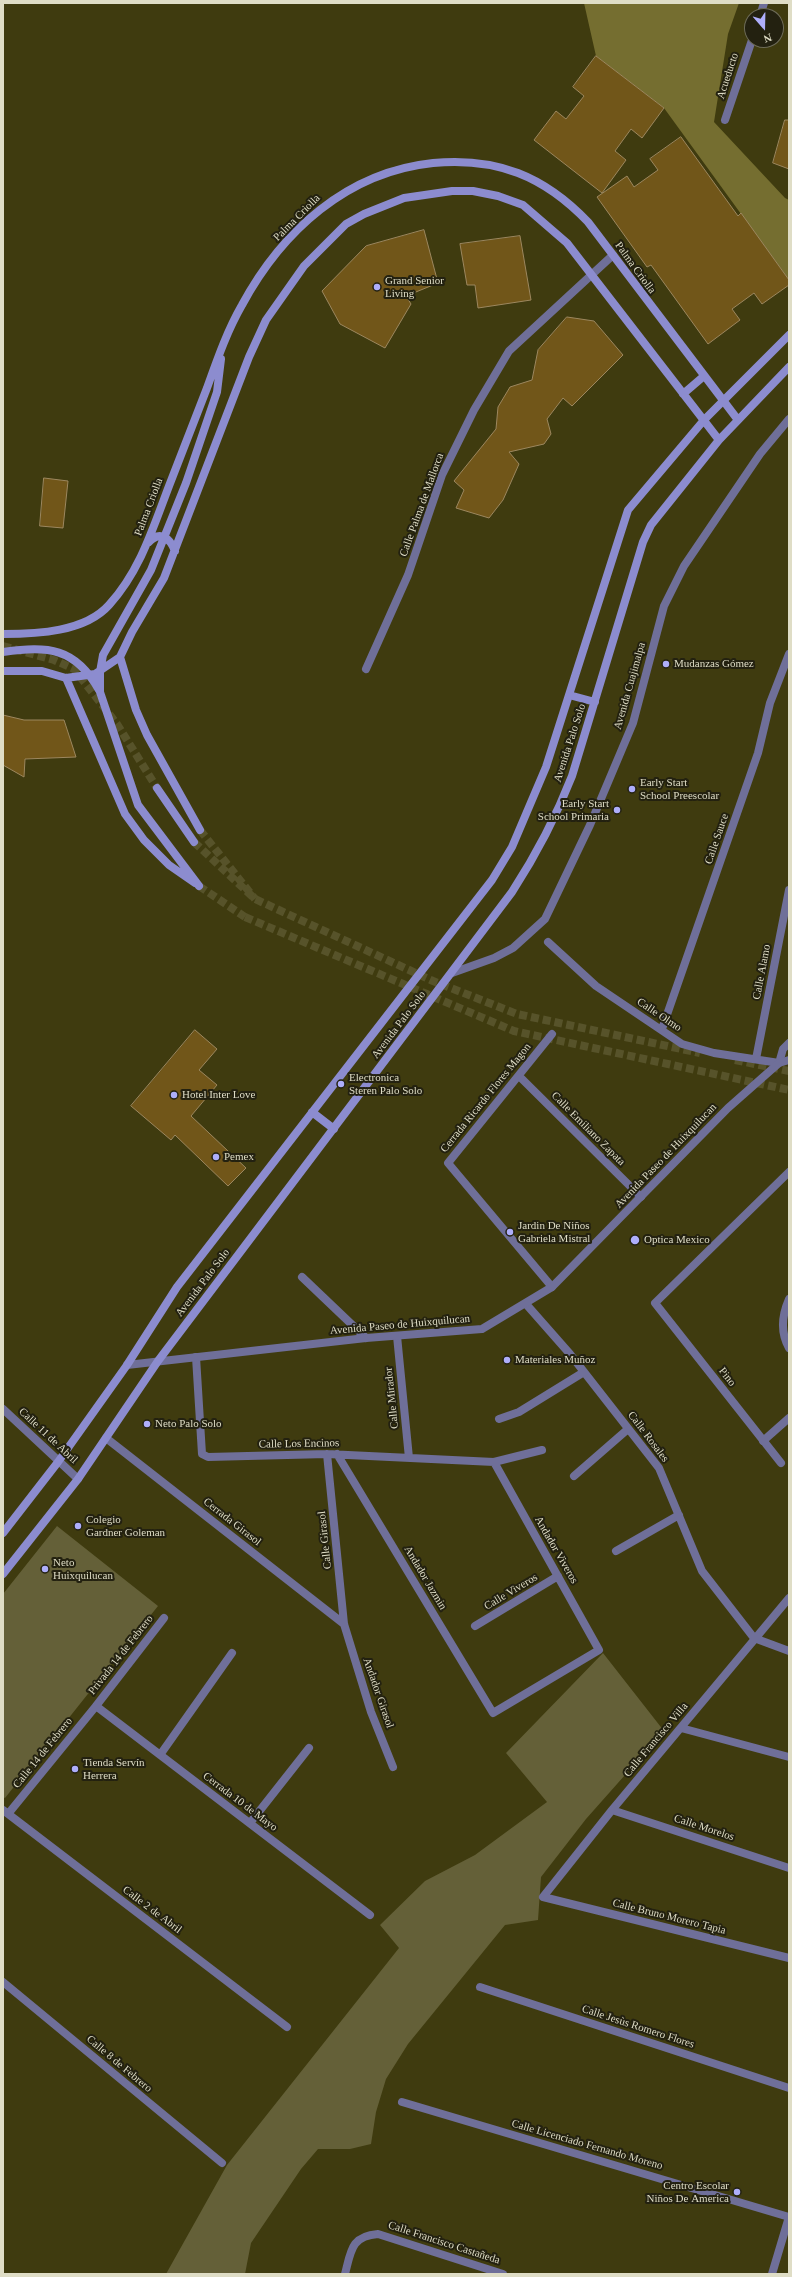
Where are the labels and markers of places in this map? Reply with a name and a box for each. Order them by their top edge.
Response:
place label: Grand Senior Living [385,274,444,300]
marker: Grand Senior Living [372,282,382,292]
place label: Mudanzas Gómez [674,657,754,671]
marker: Mudanzas Gómez [661,659,671,669]
place label: Early Start School Preescolar [640,776,719,802]
marker: Early Start School Preescolar [627,784,637,794]
place label: Early Start School Primaria [538,797,609,823]
marker: Early Start School Primaria [612,805,622,815]
place label: Electronica Steren Palo Solo [349,1071,422,1097]
marker: Electronica Steren Palo Solo [336,1079,346,1089]
place label: Hotel Inter Love [182,1088,255,1102]
marker: Hotel Inter Love [169,1090,179,1100]
place label: Pemex [224,1150,254,1164]
marker: Pemex [211,1152,221,1162]
place label: Jardin De Niños Gabriela Mistral [518,1219,590,1245]
marker: Jardin De Niños Gabriela Mistral [505,1227,515,1237]
place label: Optica Mexico [644,1233,710,1247]
marker: Optica Mexico [629,1234,641,1246]
place label: Materiales Muñoz [515,1353,595,1367]
marker: Materiales Muñoz [502,1355,512,1365]
place label: Neto Palo Solo [155,1417,222,1431]
marker: Neto Palo Solo [142,1419,152,1429]
place label: Colegio Gardner Goleman [86,1513,165,1539]
marker: Colegio Gardner Goleman [73,1521,83,1531]
place label: Neto Huixquilucan [53,1556,113,1582]
marker: Neto Huixquilucan [40,1564,50,1574]
place label: Tienda Servín Herrera [83,1756,145,1782]
marker: Tienda Servín Herrera [70,1764,80,1774]
place label: Centro Escolar Niños De America [647,2179,729,2205]
marker: Centro Escolar Niños De America [732,2187,742,2197]

